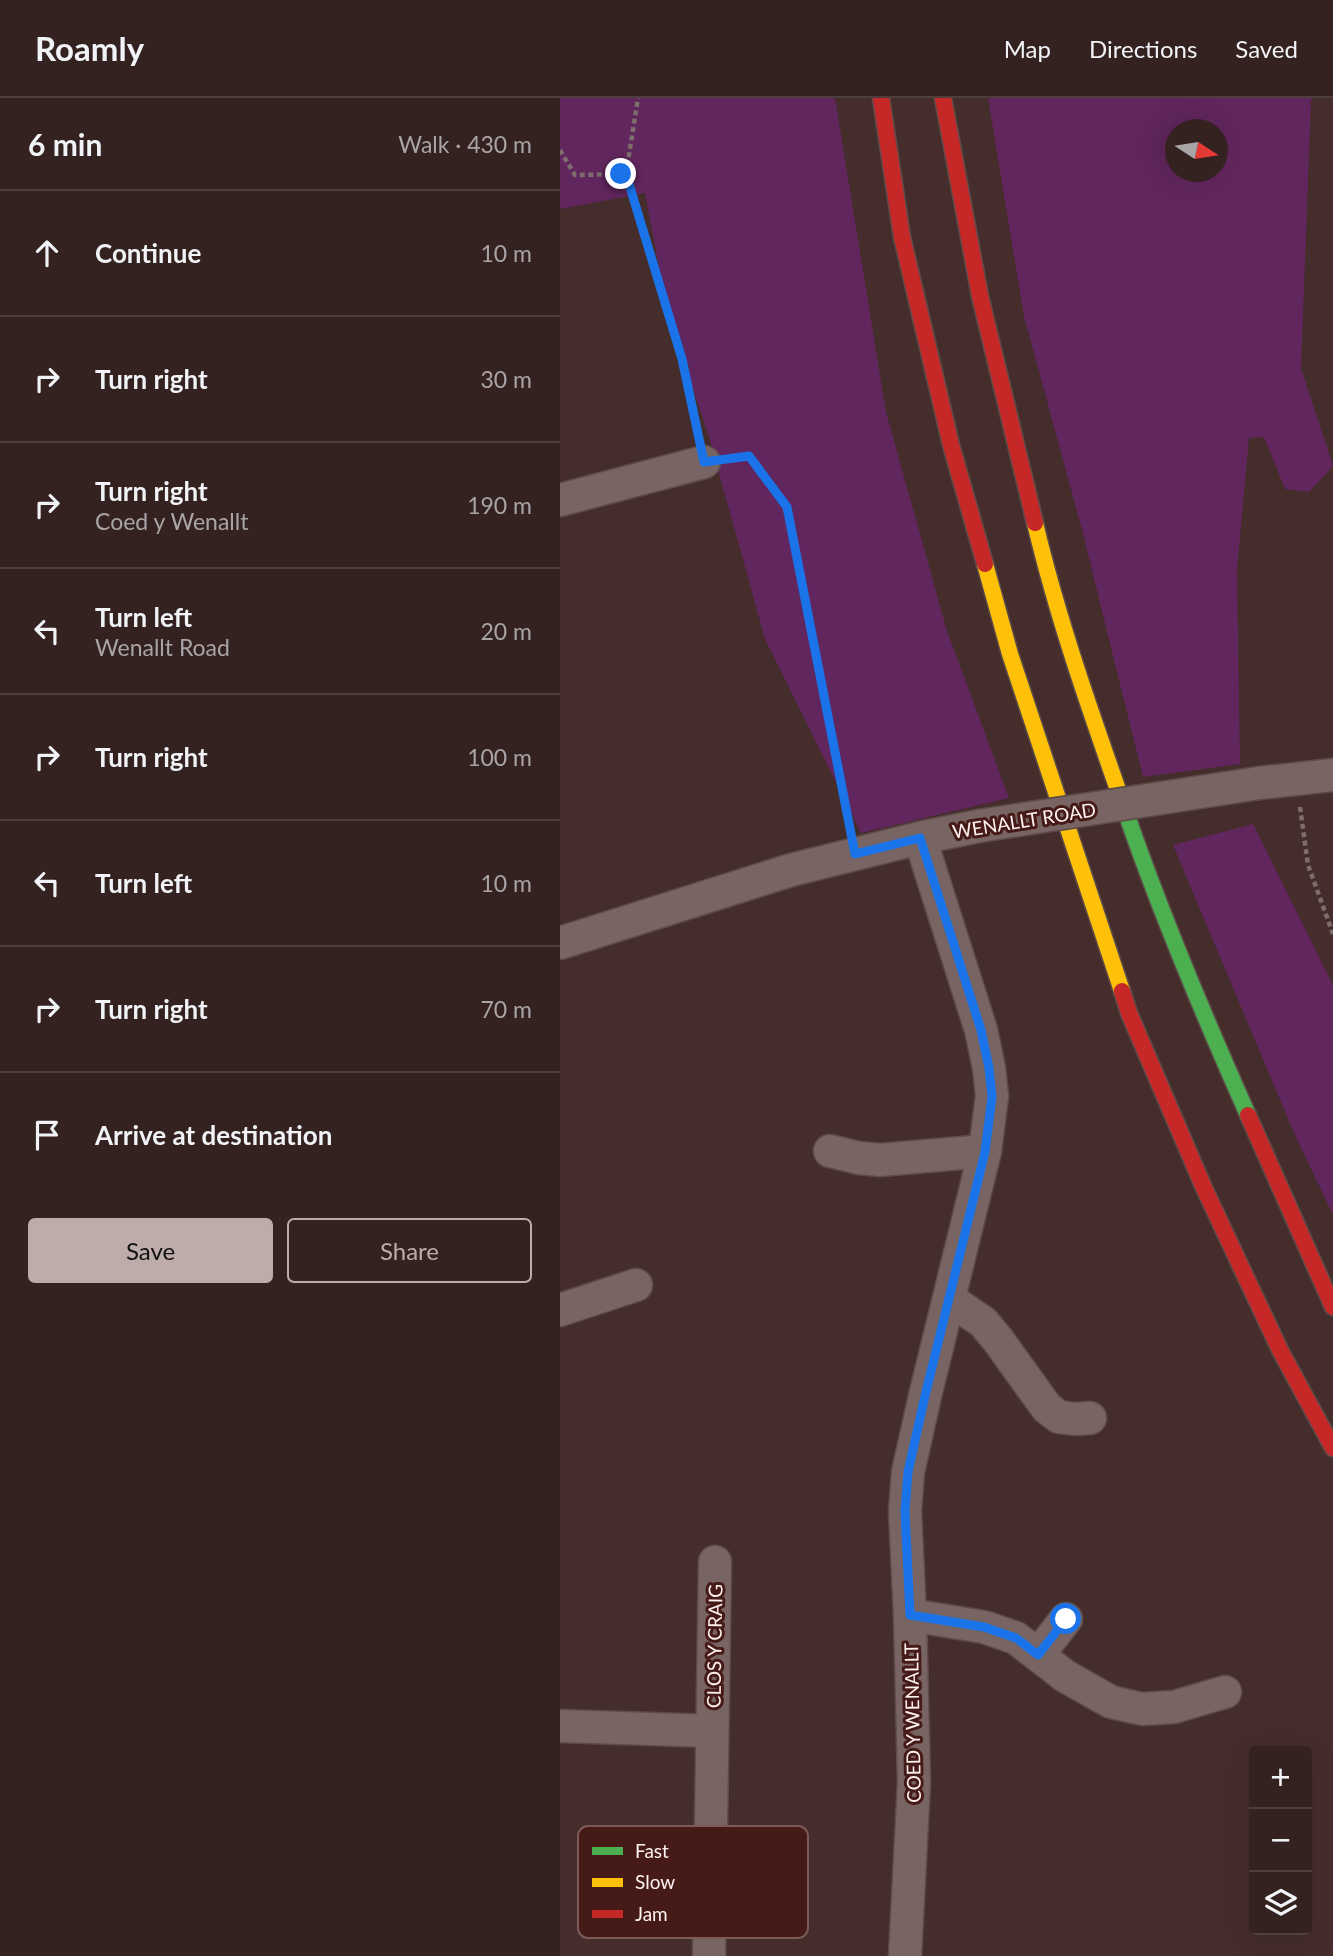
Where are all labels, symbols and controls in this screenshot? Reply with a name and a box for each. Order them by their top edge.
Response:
text: Roamly [35,28,144,68]
text: Map [1004,34,1051,63]
text: Directions [1089,34,1197,63]
text: Saved [1235,34,1298,63]
north arrow [1165,119,1228,182]
text: 6 min [28,126,102,162]
text: Walk · 430 m [398,130,532,158]
route end [605,158,636,189]
icon: ahead [28,234,66,272]
text: Continue [95,237,201,269]
text: 10 m [481,239,532,267]
icon: right [28,360,66,398]
text: Turn right [95,363,208,395]
text: 30 m [481,365,532,393]
text: Turn right [95,475,208,507]
icon: right [28,486,66,524]
text: 190 m [467,491,532,519]
text: Coed y Wenallt [95,507,248,535]
text: Turn left [95,601,192,633]
icon: left [28,612,66,650]
text: 20 m [481,617,532,645]
text: Wenallt Road [95,633,230,661]
icon: right [28,738,66,776]
text: Turn right [95,741,208,773]
text: 100 m [467,743,532,771]
street label: WENALLT ROAD [950,797,1098,843]
icon: left [28,864,66,902]
text: Turn left [95,867,192,899]
text: 10 m [481,869,532,897]
icon: right [28,990,66,1028]
text: Turn right [95,993,208,1025]
text: 70 m [481,995,532,1023]
icon: arrive [28,1116,66,1154]
text: Arrive at destination [95,1119,332,1151]
button: Save [28,1218,273,1283]
button: Share [287,1218,532,1283]
street label: CLOS Y CRAIG [701,1584,727,1708]
route start [1050,1603,1081,1634]
street label: COED Y WENALLT [899,1643,925,1803]
map controls [1249,1746,1312,1935]
button: + [1249,1746,1312,1809]
button: − [1249,1809,1312,1872]
legend [578,1826,808,1938]
text: Fast [635,1839,669,1862]
text: Slow [635,1870,675,1893]
button: layers [1249,1872,1312,1935]
text: Jam [635,1902,668,1925]

